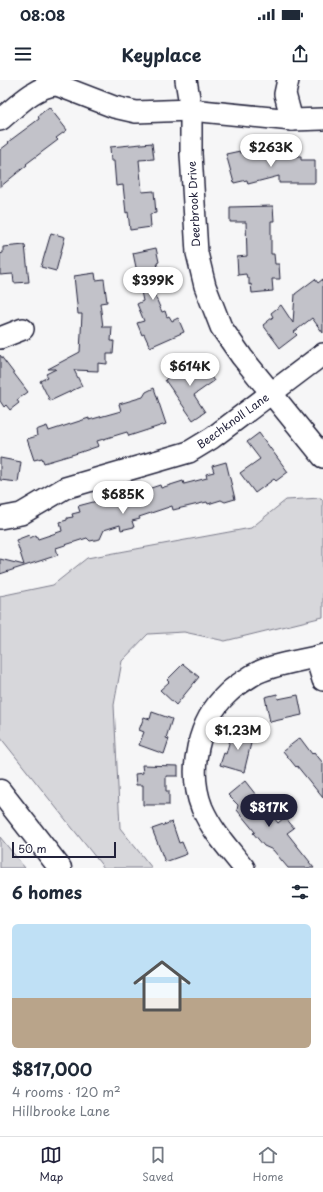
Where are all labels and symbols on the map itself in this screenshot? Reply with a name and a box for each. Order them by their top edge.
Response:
pin: $263K [243,134,299,168]
street label: Deerbrook Drive [183,161,204,247]
pin: $399K [125,267,181,301]
pin: $614K [162,353,218,387]
street label: Beechknoll Lane [193,389,272,453]
pin: $685K [95,481,151,515]
pin: $1.23M [205,717,271,751]
pin: $817K [241,794,297,828]
scale bar [12,840,116,859]

